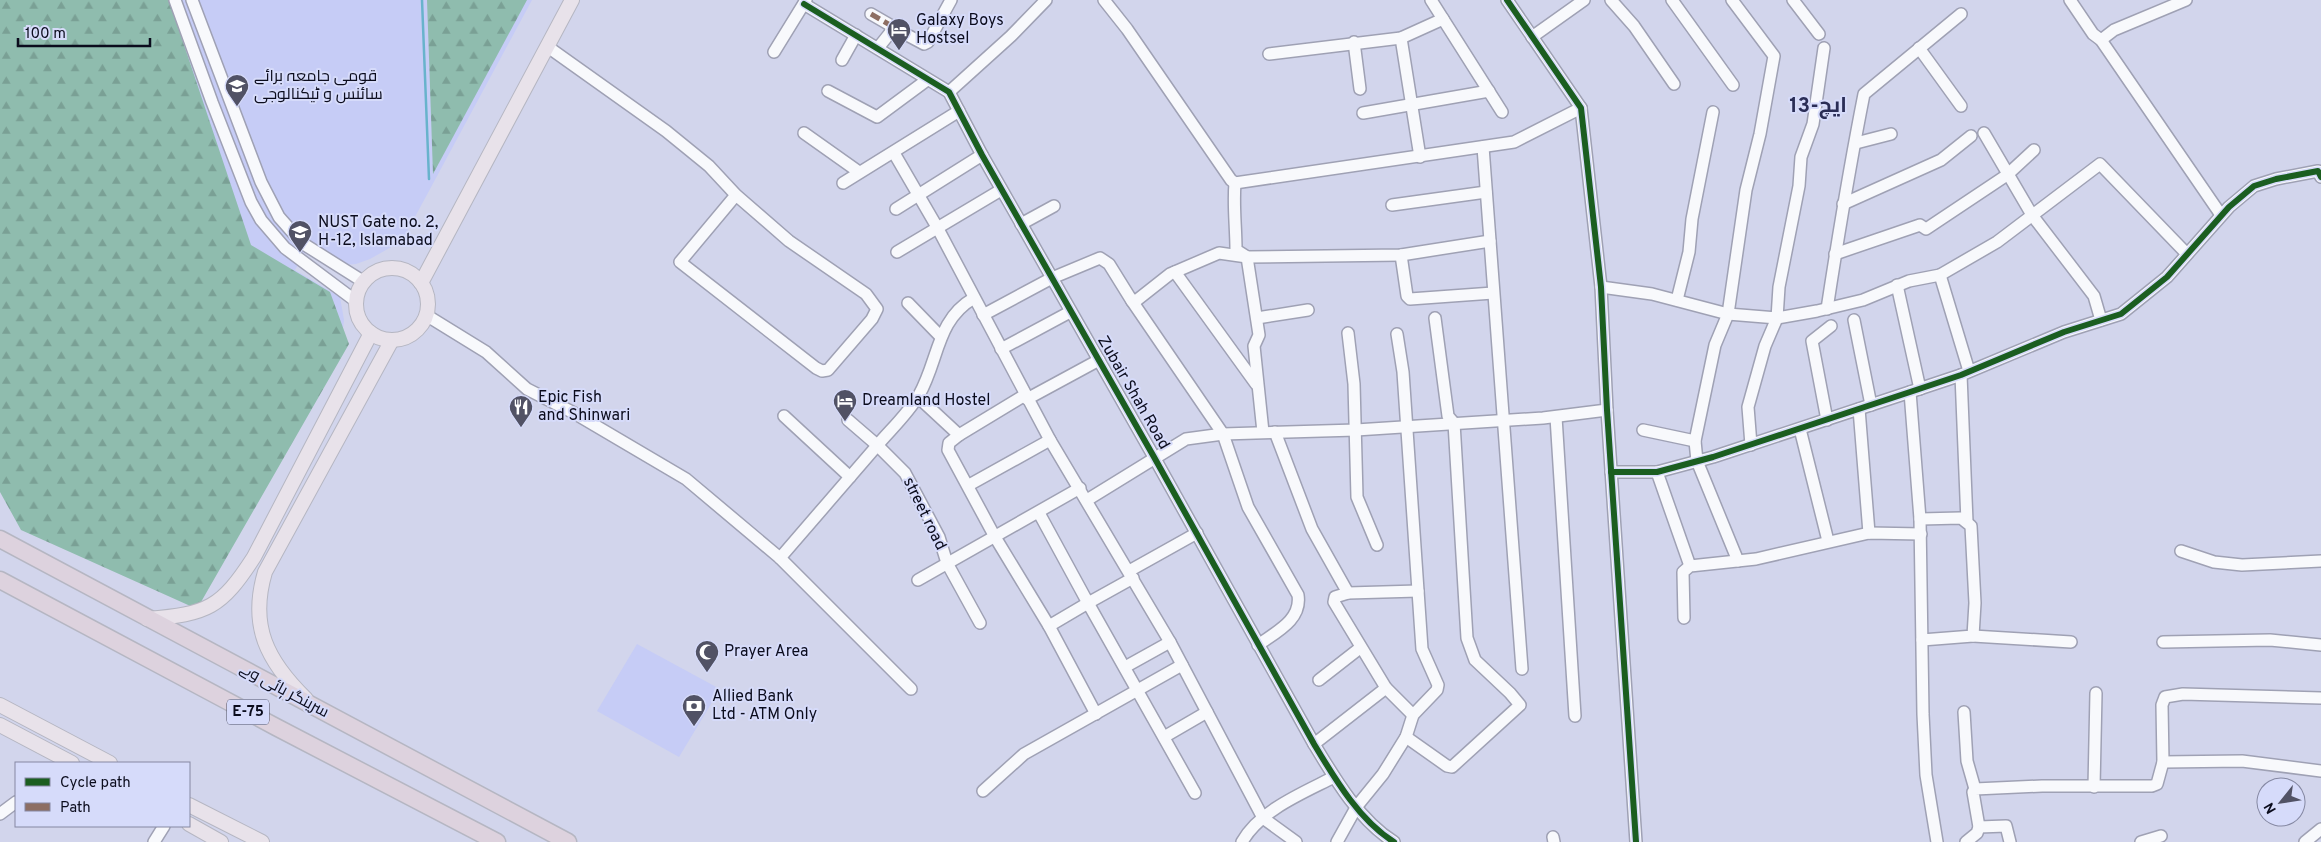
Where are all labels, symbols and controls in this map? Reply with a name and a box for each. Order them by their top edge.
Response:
place label: Galaxy Boys Hostsel [916,11,1004,49]
scale bar [18,15,150,47]
hotel icon: Galaxy Boys Hostsel [886,17,912,51]
text: 100 m [25,25,66,44]
place label: قومی جامعہ برائے سائنس و ٹیکنالوجی [254,67,383,105]
school or university icon: قومی جامعہ برائے سائنس و ٹیکنالوجی [224,73,250,107]
district label: ایچ-13 [1789,93,1847,120]
place label: NUST Gate no. 2, H-12, Islamabad [318,213,438,251]
school or university icon: NUST Gate no. 2, H-12, Islamabad [287,219,313,253]
street label: Zubair Shah Road [1092,333,1174,453]
place label: Epic Fish and Shinwari [538,388,630,426]
hotel icon: Dreamland Hostel [832,388,858,422]
place label: Dreamland Hostel [862,391,990,411]
restaurant icon: Epic Fish and Shinwari [508,394,534,428]
street label: street road [898,474,950,554]
mosque icon: Prayer Area [694,639,720,673]
place label: Prayer Area [724,642,809,662]
street label: سرینگر ہائی وے [236,659,332,723]
place label: Allied Bank Ltd - ATM Only [712,687,817,725]
bank icon: Allied Bank Ltd - ATM Only [681,693,707,727]
road number: E-75 [227,700,269,724]
legend [15,762,190,827]
text: Cycle path [60,774,131,793]
north arrow [2256,777,2306,827]
text: Path [60,799,91,818]
text: N [2261,799,2281,816]

